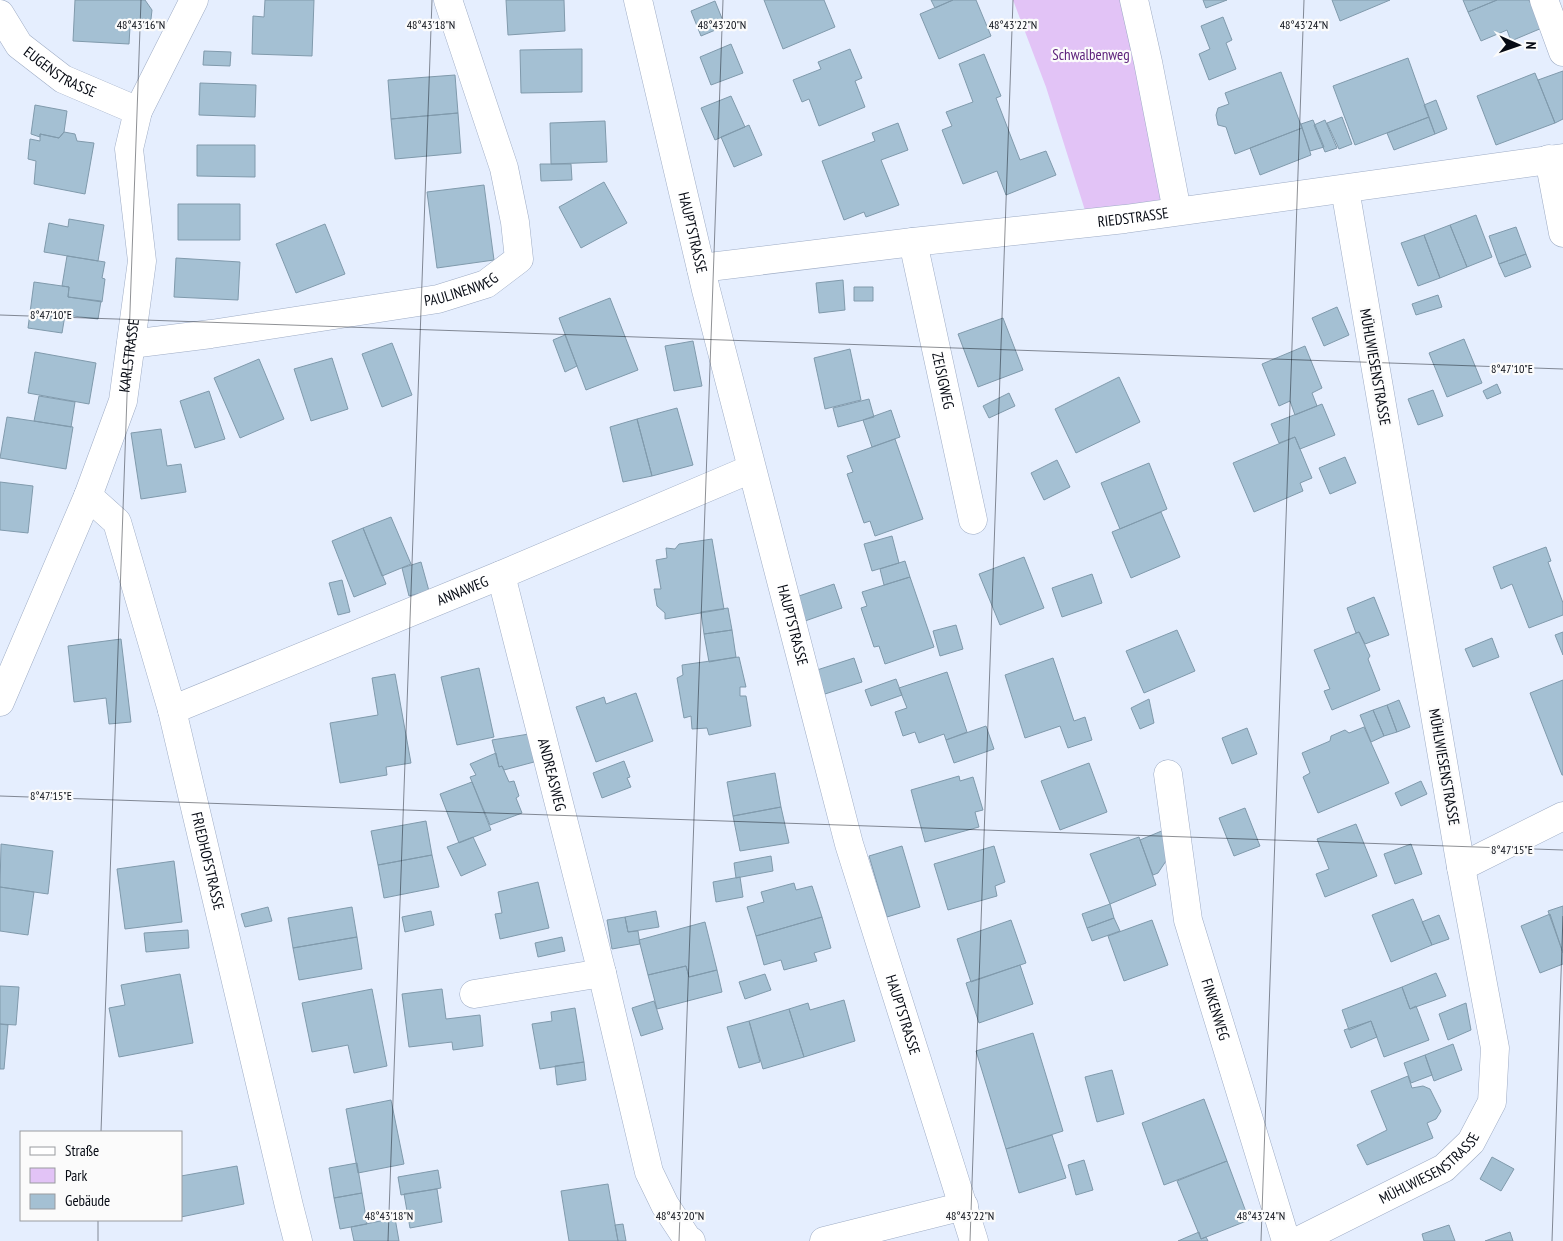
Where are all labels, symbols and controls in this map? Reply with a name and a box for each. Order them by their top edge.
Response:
text: 48°43'16"N [117,17,165,32]
text: 48°43'18"N [407,17,455,32]
text: 48°43'20"N [698,17,746,32]
text: 48°43'22"N [989,17,1037,32]
text: 48°43'24"N [1280,17,1328,32]
north arrow [1493,20,1543,70]
text: N [1522,41,1540,50]
street label: EUGENSTRASSE [20,42,99,101]
park label: Schwalbenweg [1052,45,1130,64]
street label: HAUPTSTRASSE [674,190,712,275]
street label: RIEDSTRASSE [1097,203,1170,231]
street label: PAULINENWEG [423,268,502,310]
text: 8°47'10"E [30,307,72,322]
street label: MÜHLWIESENSTRASSE [1356,307,1395,427]
street label: KARLSTRASSE [114,318,143,394]
street label: ZEISIGWEG [928,350,959,411]
text: 8°47'10"E [1491,361,1533,376]
street label: ANNAWEG [434,571,491,609]
street label: HAUPTSTRASSE [773,583,813,667]
street label: MÜHLWIESENSTRASSE [1425,707,1464,827]
street label: ANDREASWEG [534,736,570,813]
text: 8°47'15"E [30,788,72,803]
street label: FRIEDHOFSTRASSE [187,810,229,912]
text: 8°47'15"E [1491,842,1533,857]
street label: HAUPTSTRASSE [882,972,925,1057]
street label: FINKENWEG [1197,976,1234,1043]
street label: MÜHLWIESENSTRASSE [1376,1129,1483,1208]
legend [20,1131,182,1221]
text: Straße [65,1141,99,1160]
text: Park [65,1166,87,1185]
text: Gebäude [65,1191,110,1210]
text: 48°43'18"N [365,1208,413,1223]
text: 48°43'20"N [656,1208,704,1223]
text: 48°43'22"N [946,1208,994,1223]
text: 48°43'24"N [1237,1208,1285,1223]

